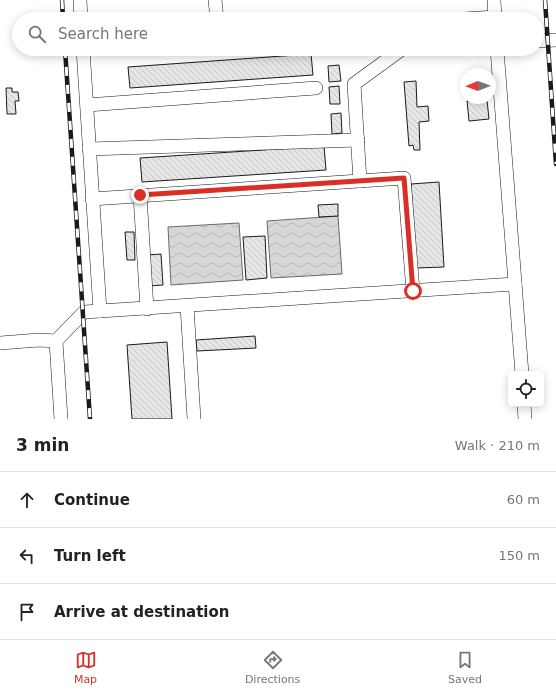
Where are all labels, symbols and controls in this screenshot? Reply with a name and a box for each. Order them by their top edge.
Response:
search box [12,12,544,56]
icon: search [26,23,48,45]
text: Search here [58,25,148,43]
north arrow [460,68,496,104]
route end [131,186,149,204]
route start [404,282,422,300]
map controls [508,371,544,407]
button: locate [508,371,544,407]
text: 3 min [16,435,69,455]
text: Walk · 210 m [455,438,540,453]
icon: ahead [16,489,38,511]
text: Continue [54,491,130,509]
text: 60 m [507,492,540,507]
icon: left [16,545,38,567]
text: Turn left [54,547,126,565]
text: 150 m [498,548,540,563]
icon: arrive [16,601,38,623]
text: Arrive at destination [54,603,229,621]
tab: Map [74,649,97,686]
tab: Directions [245,649,300,686]
tab: Saved [448,649,482,686]

